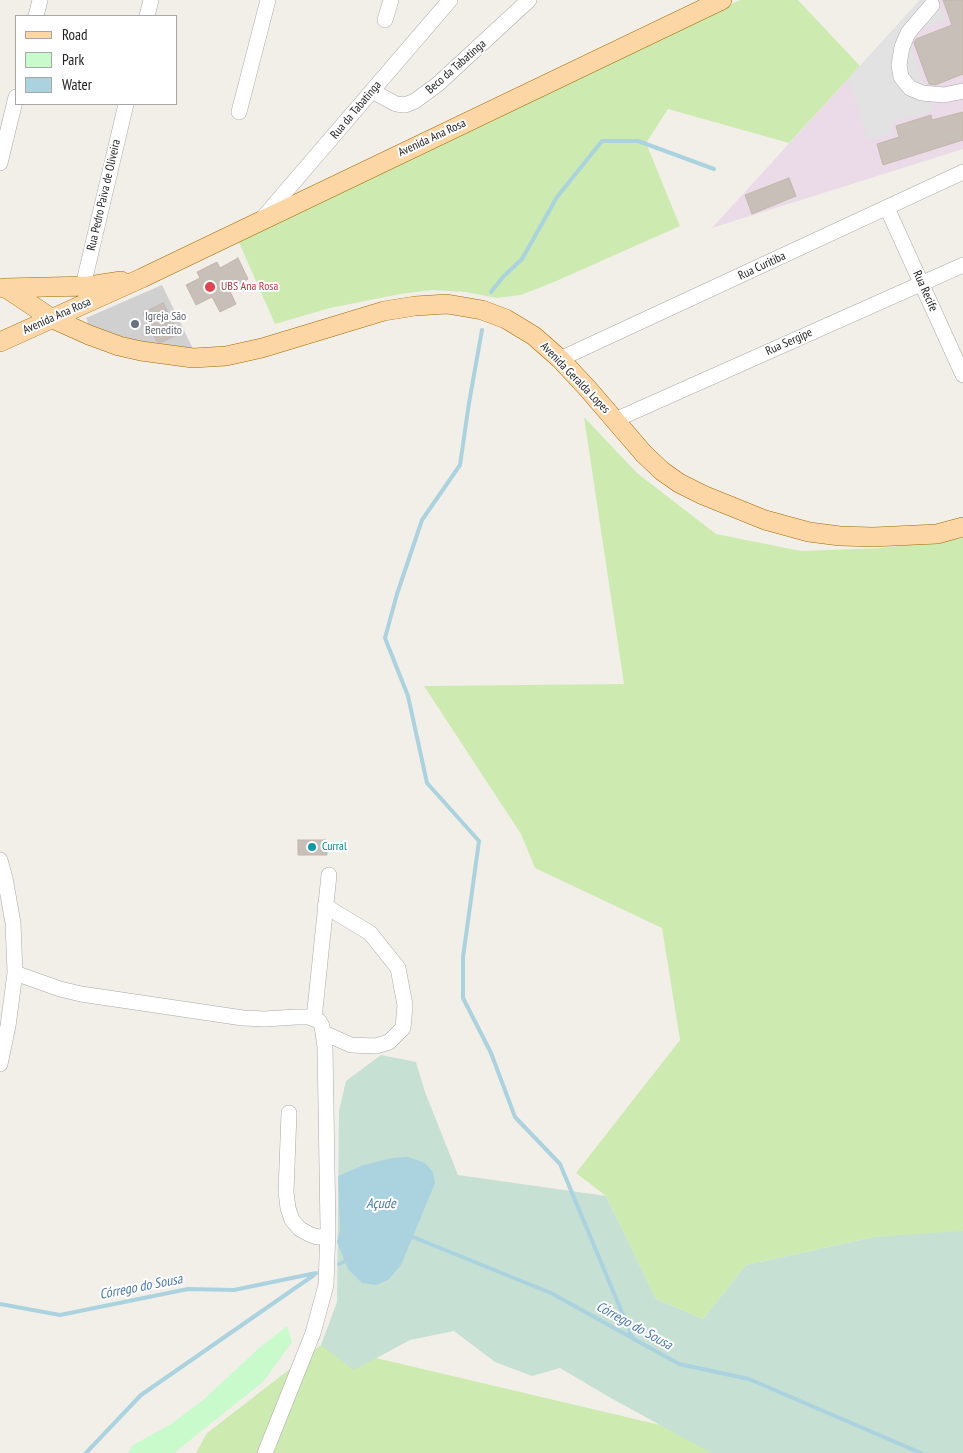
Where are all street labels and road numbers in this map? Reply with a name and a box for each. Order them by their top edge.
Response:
street label: Beco da Tabatinga [423,37,489,97]
street label: Rua da Tabatinga [328,78,384,142]
street label: Avenida Ana Rosa [396,116,468,160]
street label: Rua Pedro Paiva de Oliveira [84,138,124,252]
street label: Rua Curitiba [736,249,788,283]
street label: Rua Recife [910,268,940,314]
street label: Avenida Ana Rosa [21,295,93,337]
street label: Rua Sergipe [763,325,815,359]
street label: Avenida Geralda Lopes [537,339,613,417]

